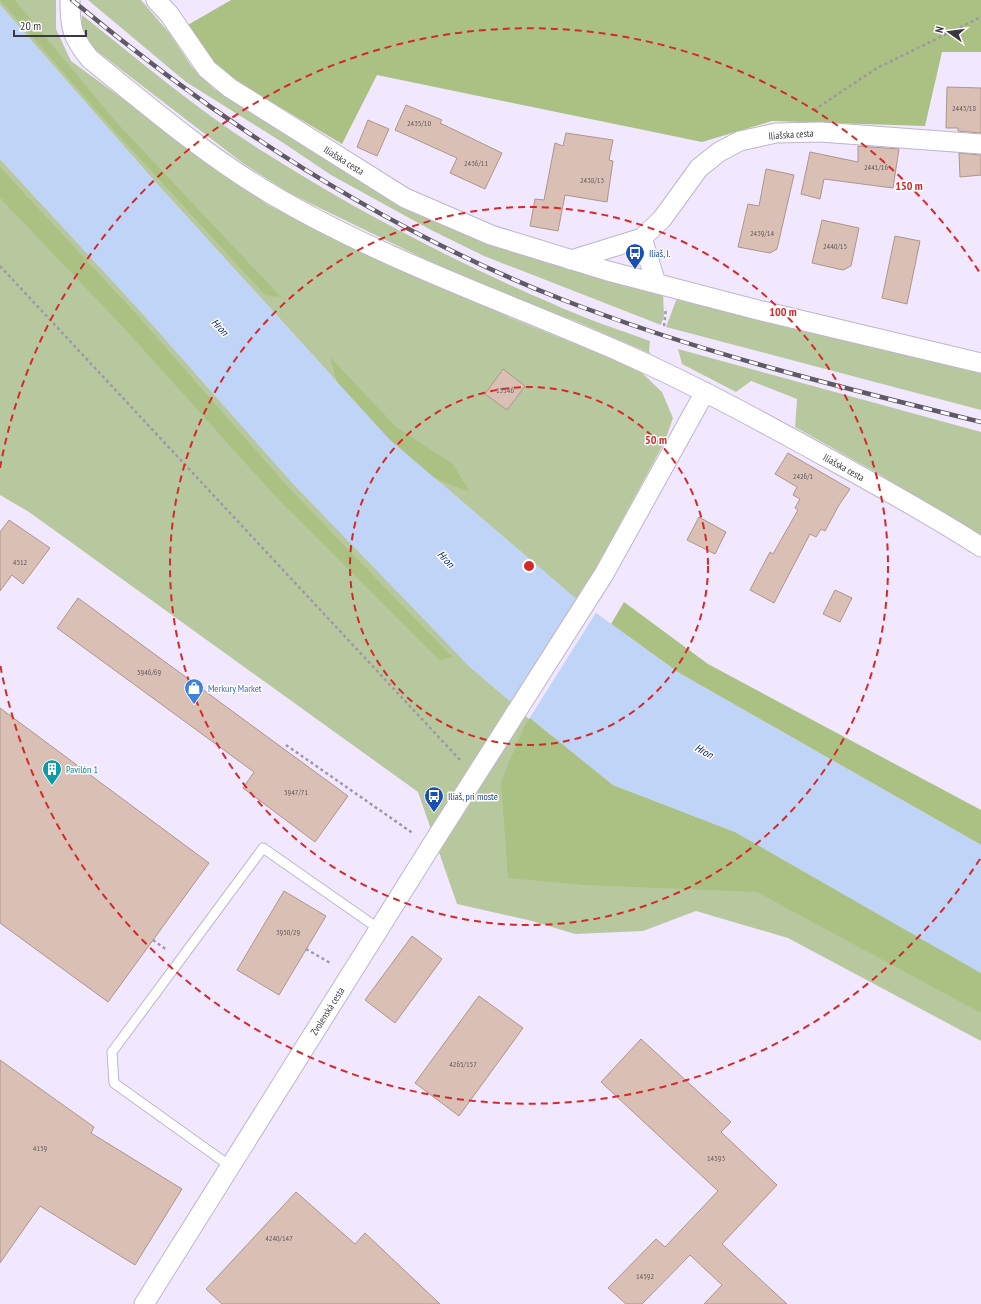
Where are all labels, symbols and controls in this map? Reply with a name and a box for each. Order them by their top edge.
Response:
scale bar [14,12,86,38]
north arrow [929,12,969,52]
text: 20 m [20,18,41,33]
text: N [932,25,947,34]
house number: 2443/18 [952,103,976,113]
house number: 2435/10 [407,118,431,128]
street label: Iliašska cesta [768,126,814,143]
street label: Iliašska cesta [321,143,366,178]
house number: 2436/11 [464,158,488,168]
house number: 2441/16 [864,162,888,172]
house number: 2438/13 [580,175,604,185]
text: 150 m [895,178,923,193]
house number: 2439/14 [750,228,774,238]
house number: 2440/15 [823,241,847,251]
bus stop icon: Iliaš, I. [624,242,646,270]
place label: Iliaš, I. [649,247,671,260]
text: 100 m [769,304,797,319]
water label: Hron [209,315,232,339]
house number: 15546 [496,385,514,395]
text: 50 m [645,432,667,447]
street label: Iliašska cesta [821,451,867,484]
house number: 2426/1 [793,471,814,481]
water label: Hron [435,547,458,571]
house number: 4512 [13,557,28,567]
centre of rings [522,559,536,573]
house number: 5946/69 [137,667,161,677]
shop icon: Merkury Market [183,677,205,705]
place label: Merkury Market [208,682,262,695]
water label: Hron [693,740,717,762]
building icon: Pavilón 1 [41,758,63,786]
place label: Pavilón 1 [66,763,98,776]
bus stop icon: Iliaš, pri moste [423,785,445,813]
house number: 5947/71 [284,787,308,797]
place label: Iliaš, pri moste [448,790,498,803]
house number: 3950/29 [276,927,300,937]
street label: Zvolenská cesta [308,985,347,1038]
house number: 4265/157 [449,1059,477,1069]
house number: 4139 [33,1143,48,1153]
house number: 14593 [707,1153,725,1163]
house number: 4240/147 [265,1233,293,1243]
house number: 14592 [636,1271,654,1281]

